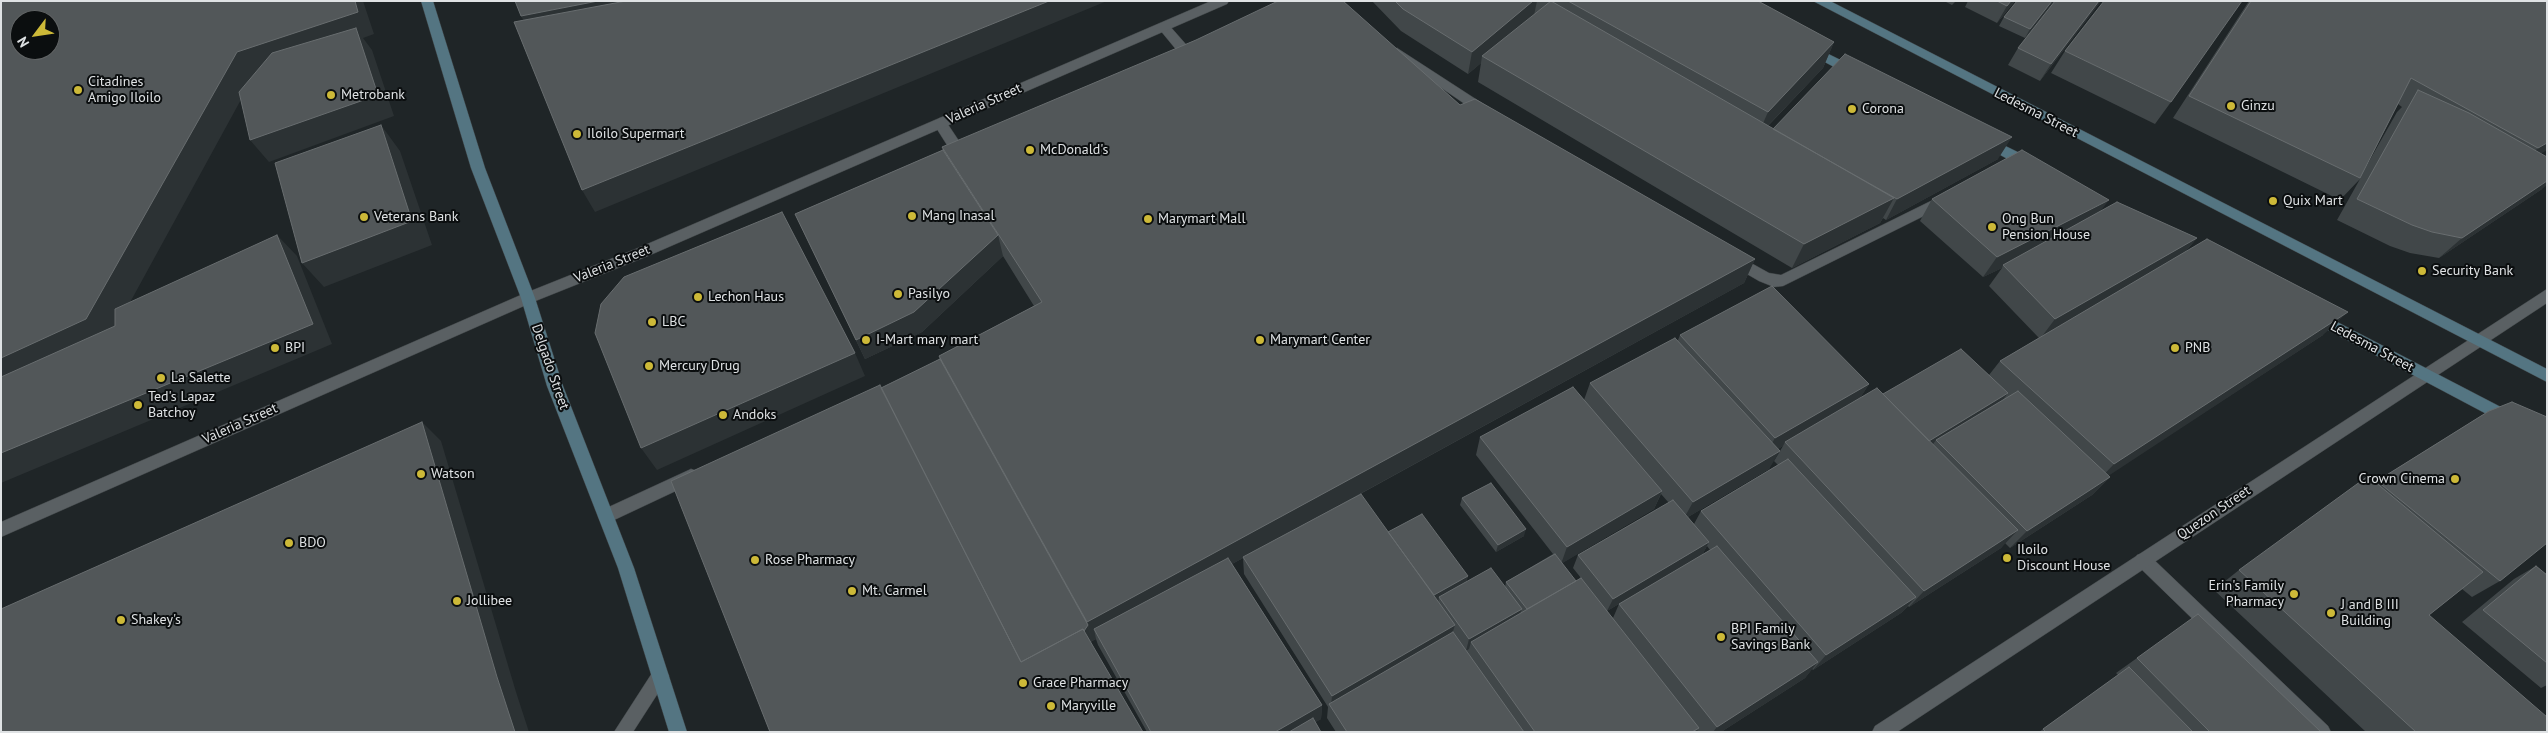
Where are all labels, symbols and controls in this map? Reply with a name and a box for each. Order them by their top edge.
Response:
north arrow [10,10,60,60]
text: N [13,34,33,51]
place label: Citadines Amigo Iloilo [88,74,161,106]
street label: Valeria Street [944,80,1024,128]
marker: Citadines Amigo Iloilo [72,84,84,96]
street label: Ledesma Street [1991,85,2081,141]
place label: Metrobank [341,87,405,103]
marker: Metrobank [325,89,337,101]
place label: Ginzu [2241,98,2275,114]
marker: Ginzu [2225,100,2237,112]
place label: Corona [1862,101,1904,117]
marker: Corona [1846,103,1858,115]
place label: Iloilo Supermart [587,126,684,142]
marker: Iloilo Supermart [571,128,583,140]
place label: McDonald's [1040,142,1108,158]
marker: McDonald's [1024,144,1036,156]
place label: Quix Mart [2283,193,2343,209]
marker: Quix Mart [2267,195,2279,207]
place label: Mang Inasal [922,208,995,224]
place label: Veterans Bank [374,209,458,225]
marker: Mang Inasal [906,210,918,222]
marker: Veterans Bank [358,211,370,223]
place label: Marymart Mall [1158,211,1245,227]
place label: Ong Bun Pension House [2002,211,2090,243]
marker: Marymart Mall [1142,213,1154,225]
marker: Ong Bun Pension House [1986,221,1998,233]
street label: Valeria Street [572,241,652,287]
place label: Security Bank [2432,263,2513,279]
marker: Security Bank [2416,265,2428,277]
place label: Pasilyo [908,286,950,302]
marker: Pasilyo [892,288,904,300]
place label: Lechon Haus [708,289,784,305]
marker: Lechon Haus [692,291,704,303]
place label: LBC [662,314,685,330]
marker: LBC [646,316,658,328]
street label: Ledesma Street [2327,318,2417,376]
street label: Delgado Street [528,322,572,412]
place label: I-Mart mary mart [876,332,978,348]
place label: Marymart Center [1270,332,1370,348]
marker: I-Mart mary mart [860,334,872,346]
marker: Marymart Center [1254,334,1266,346]
place label: BPI [285,340,305,356]
place label: PNB [2185,340,2210,356]
marker: BPI [269,342,281,354]
marker: PNB [2169,342,2181,354]
place label: Mercury Drug [659,358,740,374]
marker: Mercury Drug [643,360,655,372]
place label: La Salette [171,370,231,386]
marker: La Salette [155,372,167,384]
place label: Ted's Lapaz Batchoy [148,389,215,422]
marker: Ted's Lapaz Batchoy [132,399,144,411]
street label: Valeria Street [200,400,280,448]
place label: Andoks [733,407,776,423]
marker: Andoks [717,409,729,421]
place label: Watson [431,466,475,482]
marker: Watson [415,468,427,480]
place label: Crown Cinema [2359,471,2445,487]
marker: Crown Cinema [2449,473,2461,485]
street label: Quezon Street [2174,482,2254,544]
place label: BDO [299,535,326,551]
marker: BDO [283,537,295,549]
place label: Iloilo Discount House [2017,542,2110,574]
place label: Rose Pharmacy [765,552,855,568]
marker: Iloilo Discount House [2001,552,2013,564]
marker: Rose Pharmacy [749,554,761,566]
place label: Erin's Family Pharmacy [2209,578,2284,610]
place label: Mt. Carmel [862,583,927,599]
marker: Mt. Carmel [846,585,858,597]
marker: Erin's Family Pharmacy [2288,588,2300,600]
place label: Jollibee [467,593,512,609]
marker: Jollibee [451,595,463,607]
place label: J and B III Building [2341,597,2399,630]
marker: J and B III Building [2325,607,2337,619]
place label: Shakey's [131,612,181,628]
marker: Shakey's [115,614,127,626]
place label: BPI Family Savings Bank [1731,621,1810,654]
marker: BPI Family Savings Bank [1715,631,1727,643]
place label: Grace Pharmacy [1033,675,1128,691]
marker: Grace Pharmacy [1017,677,1029,689]
place label: Maryville [1061,698,1116,714]
marker: Maryville [1045,700,1057,712]

